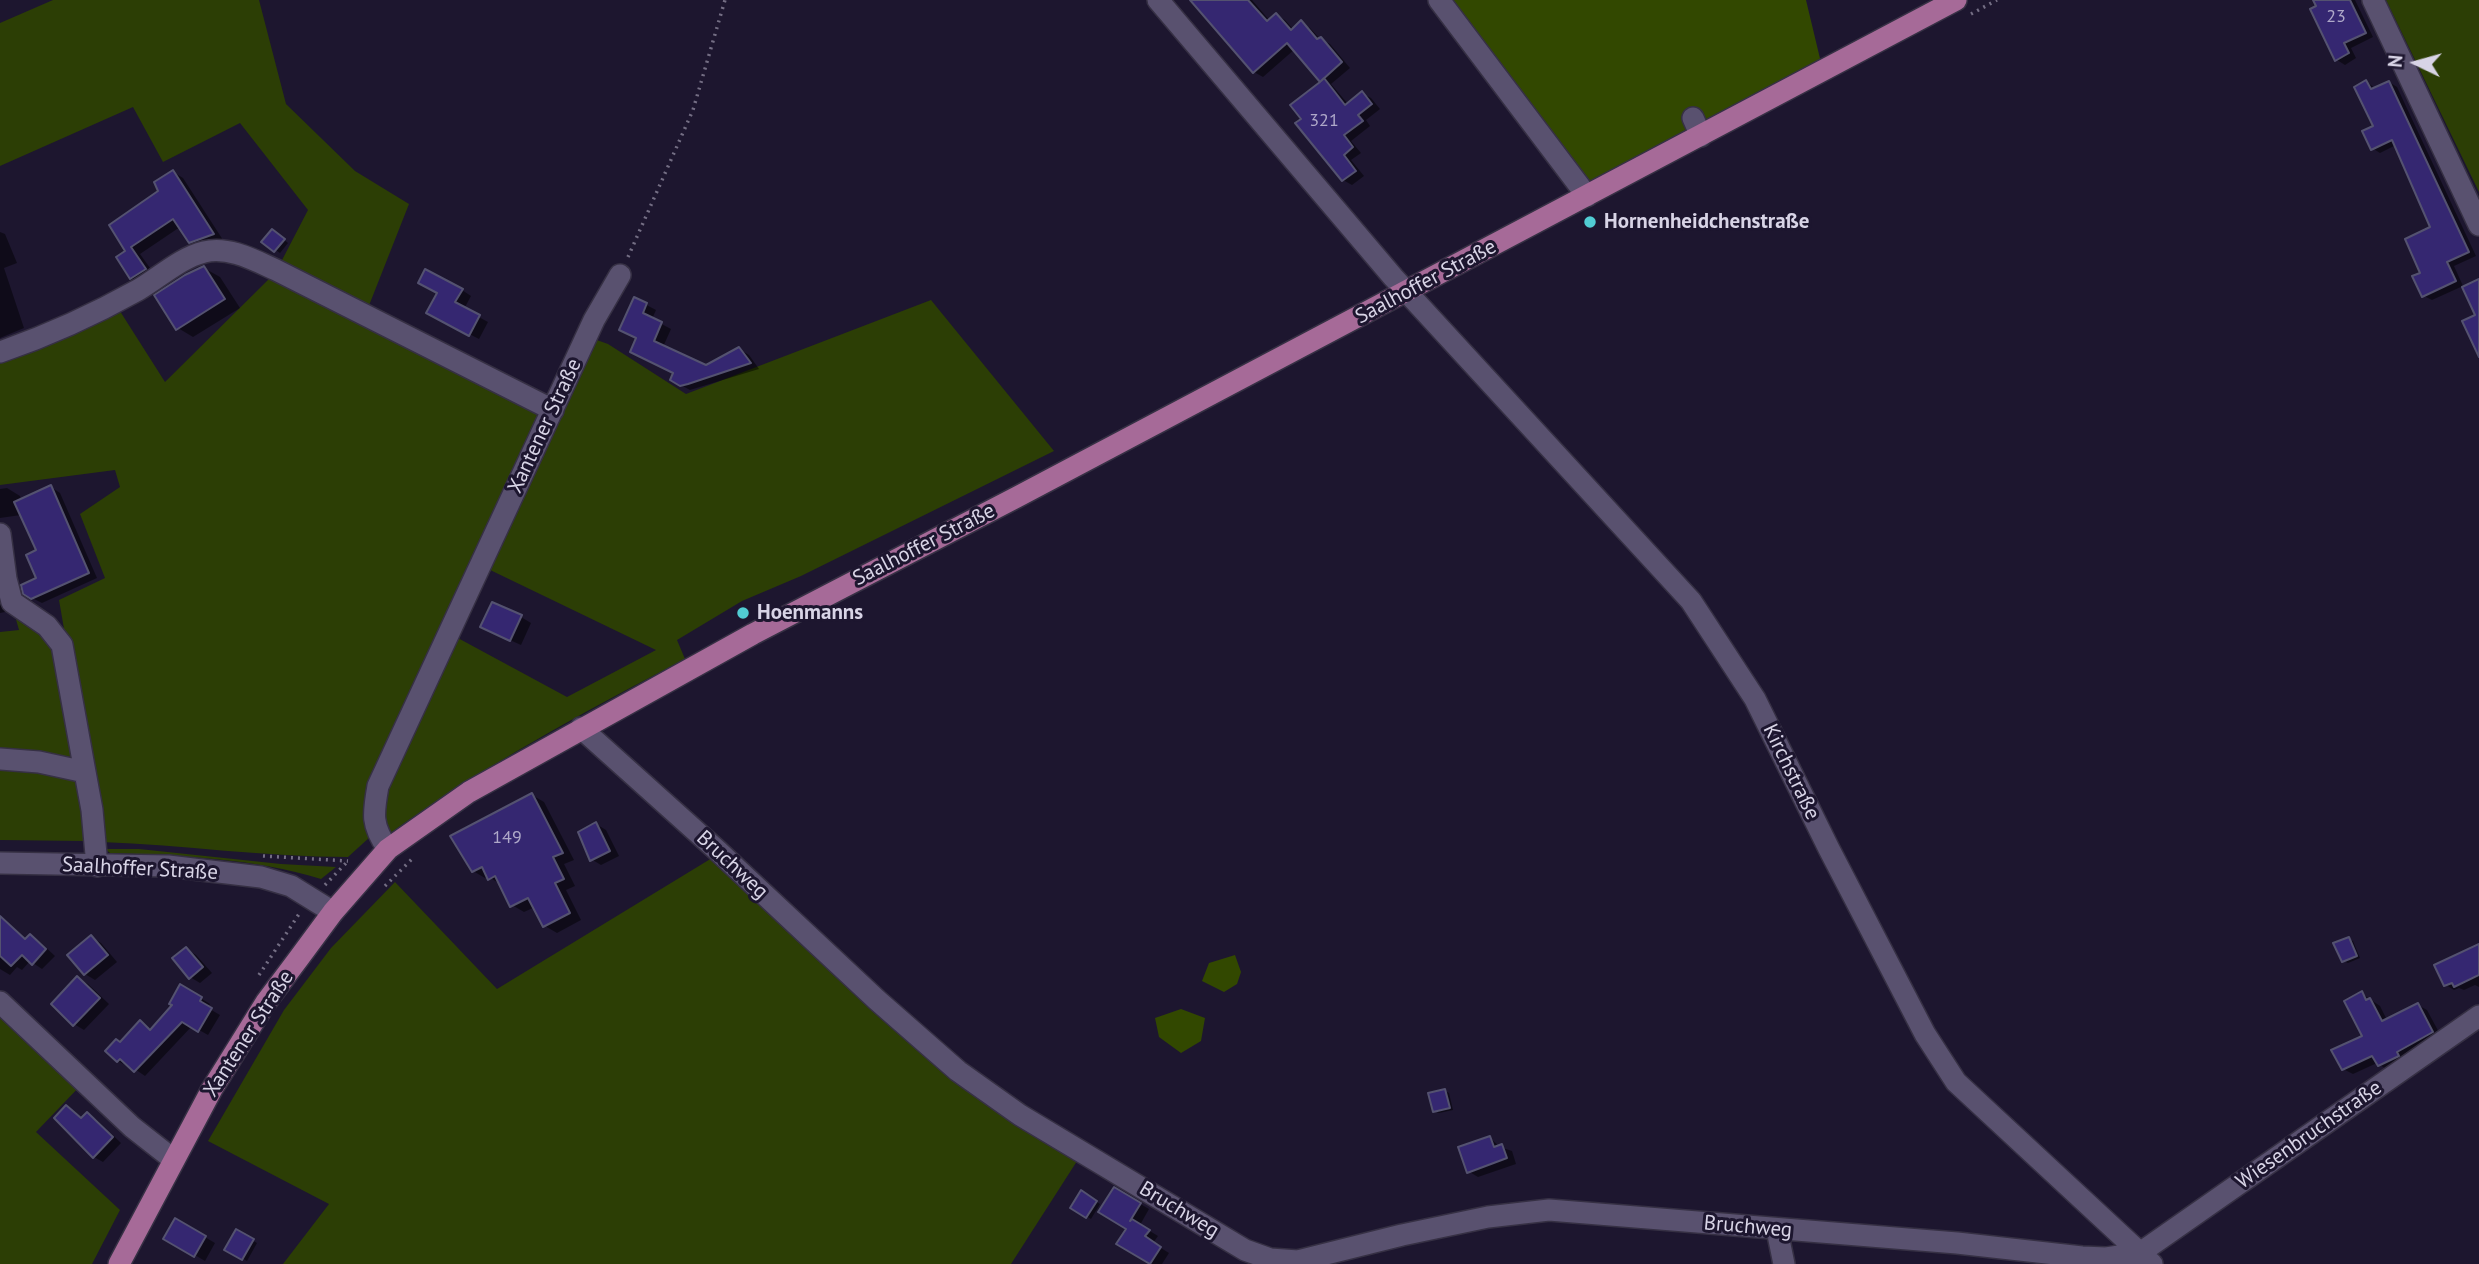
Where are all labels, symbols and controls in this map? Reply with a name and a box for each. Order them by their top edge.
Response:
house number: 23 [2326,6,2346,28]
north arrow [2381,28,2451,98]
text: N [2383,54,2408,68]
house number: 321 [1309,110,1339,132]
place label: Hornenheidchenstraße [1604,209,1809,235]
marker: Hornenheidchenstraße [1582,214,1598,230]
street label: Saalhoffer Straße [1351,234,1501,330]
street label: Xantener Straße [503,355,587,497]
street label: Saalhoffer Straße [849,498,999,592]
place label: Hoenmanns [757,600,863,626]
marker: Hoenmanns [735,605,751,621]
street label: Kirchstraße [1757,720,1825,824]
street label: Bruchweg [691,826,773,904]
house number: 149 [492,827,522,849]
street label: Saalhoffer Straße [61,852,219,886]
street label: Xantener Straße [199,966,299,1102]
street label: Wiesenbruchstraße [2231,1075,2387,1195]
street label: Bruchweg [1135,1176,1223,1244]
street label: Bruchweg [1703,1211,1793,1243]

